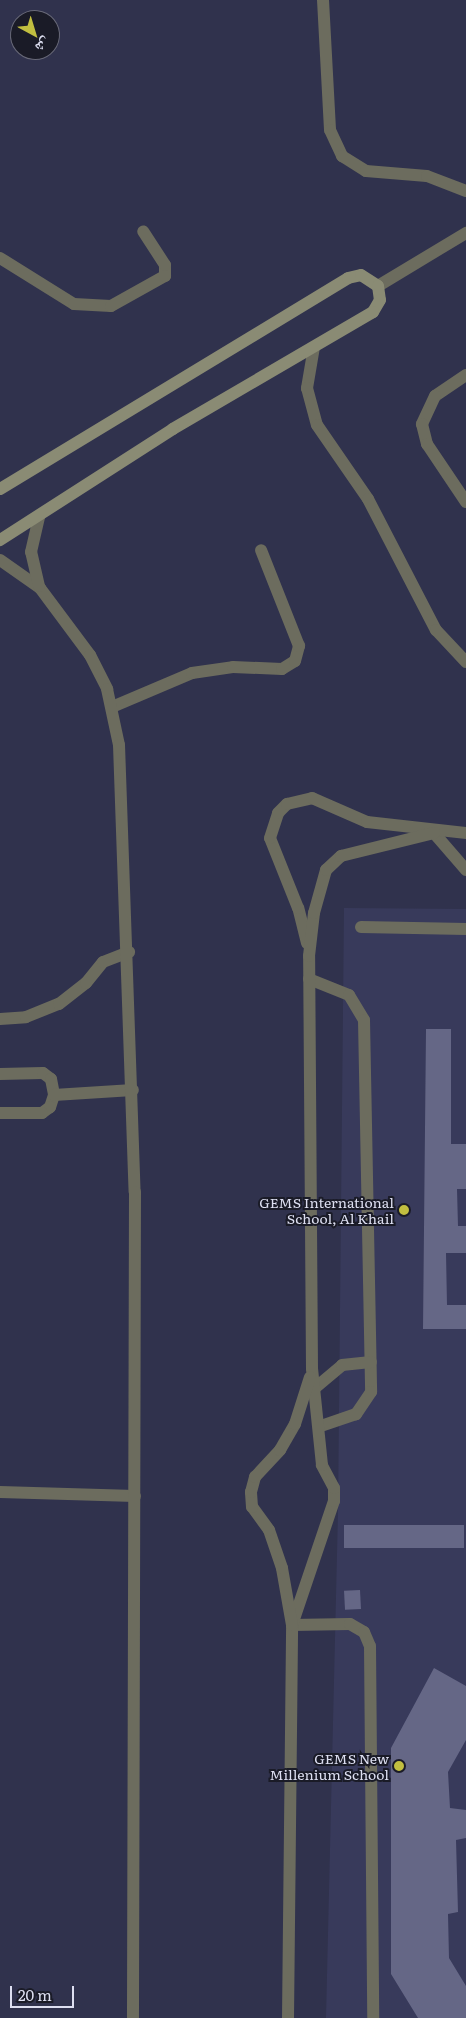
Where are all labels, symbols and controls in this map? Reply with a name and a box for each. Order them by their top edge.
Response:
north arrow [10,10,60,60]
text: ش [32,33,56,58]
place label: GEMS International School, Al Khail [259,1194,394,1226]
marker: GEMS International School, Al Khail [398,1204,410,1216]
place label: GEMS New Millenium School [270,1750,389,1782]
marker: GEMS New Millenium School [393,1760,405,1772]
scale bar [12,1976,76,2008]
text: 20 m [18,1983,52,2006]

